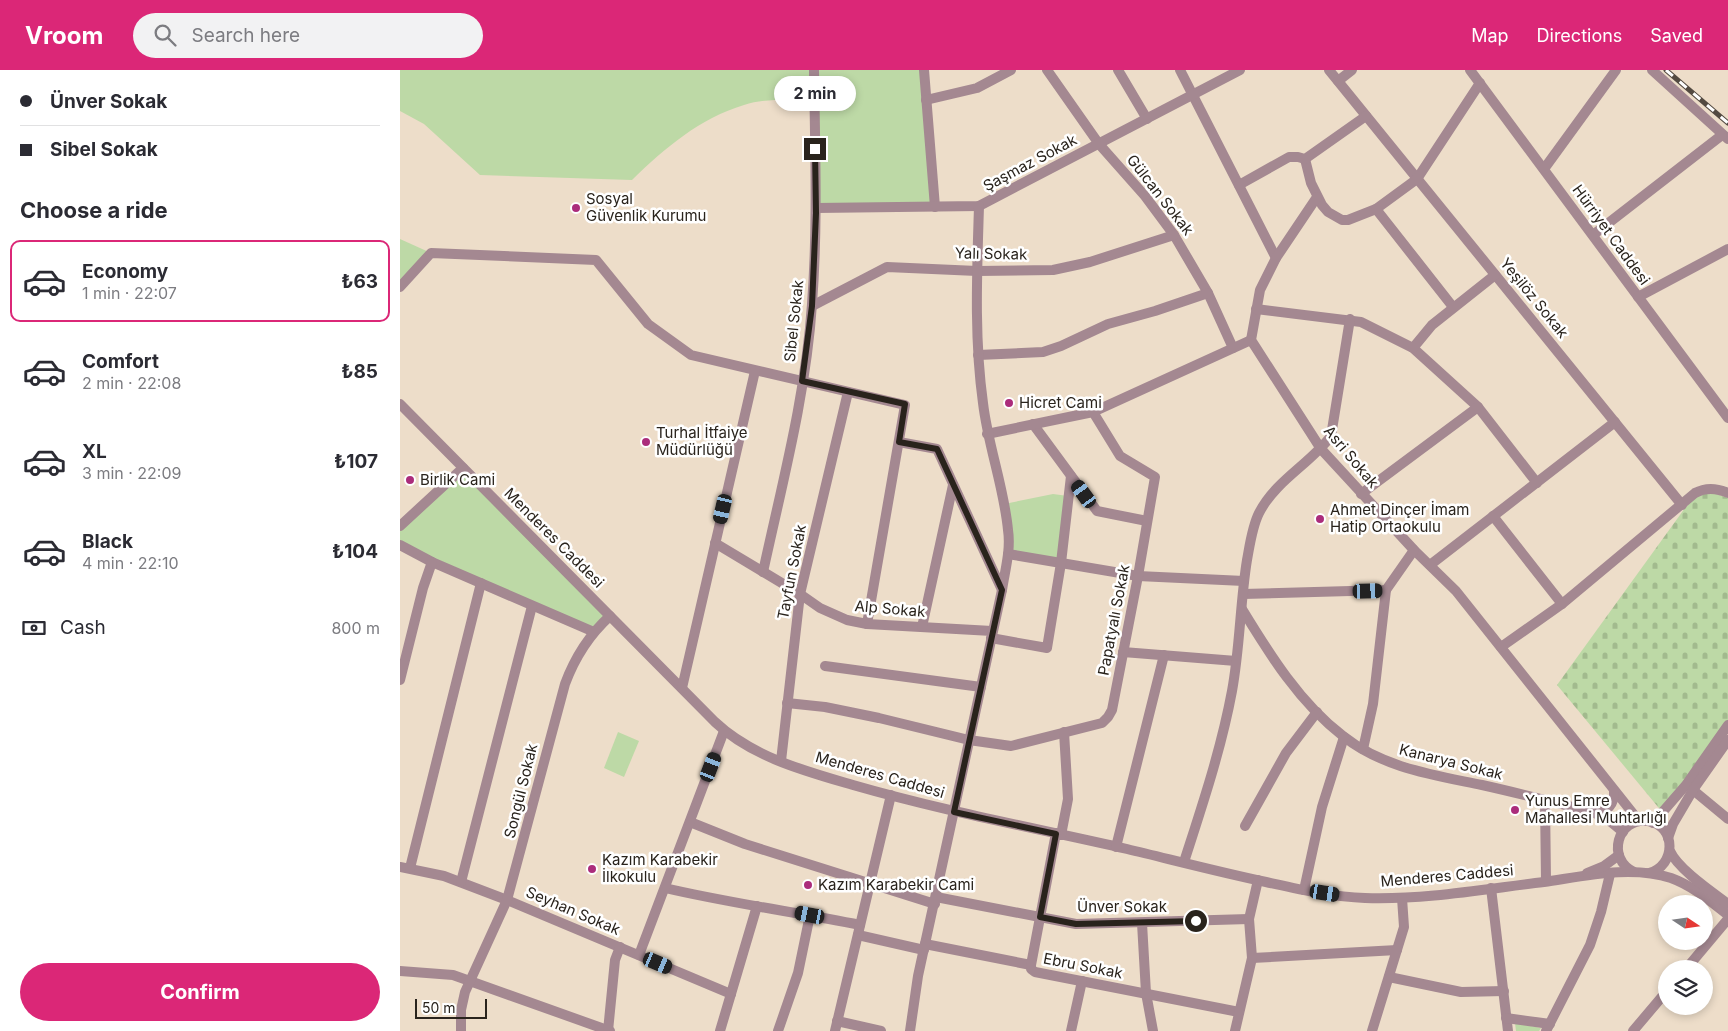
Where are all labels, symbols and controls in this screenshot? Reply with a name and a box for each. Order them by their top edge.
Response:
search box [133,13,483,58]
text: Vroom [25,21,103,50]
icon: search [151,21,179,49]
text: Search here [191,24,300,47]
text: Map [1471,25,1509,46]
text: Directions [1537,25,1622,46]
text: Saved [1650,25,1703,46]
callout: 2 min [774,77,856,112]
text: 2 min [794,83,836,103]
text: Ünver Sokak [50,90,167,113]
street label: Şaşmaz Sokak [980,130,1081,195]
text: Sibel Sokak [50,138,158,161]
route end [804,138,826,160]
street label: Gülcan Sokak [1123,150,1198,240]
street label: Hürriyet Caddesi [1569,181,1654,289]
place label: Sosyal Güvenlik Kurumu [586,189,707,225]
text: Choose a ride [20,197,168,223]
marker: Sosyal Güvenlik Kurumu [570,202,582,214]
street label: Yalı Sokak [955,243,1028,264]
street label: Yeşilöz Sokak [1496,254,1573,342]
icon: car [22,259,67,304]
text: Economy [82,260,168,283]
text: ₺63 [341,270,378,293]
street label: Sibel Sokak [780,278,807,363]
text: 1 min · 22:07 [82,283,177,303]
icon: car [22,349,67,394]
text: Comfort [82,350,159,373]
text: ₺85 [341,360,378,383]
text: 2 min · 22:08 [82,373,181,393]
place label: Hicret Cami [1019,393,1102,412]
marker: Hicret Cami [1003,397,1015,409]
street label: Asri Sokak [1320,422,1383,492]
place label: Turhal İtfaiye Müdürlüğü [656,423,748,459]
marker: Turhal İtfaiye Müdürlüğü [640,436,652,448]
icon: car [22,439,67,484]
text: XL [82,440,107,463]
text: ₺107 [334,450,378,473]
text: 3 min · 22:09 [82,463,181,483]
place label: Birlik Cami [420,470,495,489]
marker: Birlik Cami [404,474,416,486]
car [1069,477,1098,511]
street label: Menderes Caddesi [500,484,608,592]
car [712,493,733,525]
place label: Ahmet Dinçer İmam Hatip Ortaokulu [1330,500,1469,536]
marker: Ahmet Dinçer İmam Hatip Ortaokulu [1314,513,1326,525]
street label: Tayfun Sokak [773,522,810,621]
icon: car [22,529,67,574]
text: Black [82,530,133,553]
text: ₺104 [332,540,378,563]
text: 4 min · 22:10 [82,553,179,573]
street label: Papatyalı Sokak [1093,562,1134,677]
car [1352,583,1383,599]
street label: Alp Sokak [854,596,927,621]
icon: cash [20,614,48,642]
text: Cash [60,616,106,639]
text: 800 m [331,618,380,638]
street label: Kanarya Sokak [1397,739,1506,784]
street label: Songül Sokak [500,741,542,840]
street label: Menderes Caddesi [813,747,947,802]
car [698,750,723,784]
place label: Yunus Emre Mahallesi Muhtarlığı [1525,791,1667,827]
marker: Yunus Emre Mahallesi Muhtarlığı [1509,804,1521,816]
place label: Kazım Karabekir İlkokulu [602,850,718,886]
street label: Menderes Caddesi [1380,860,1514,891]
marker: Kazım Karabekir İlkokulu [586,863,598,875]
place label: Kazım Karabekir Cami [818,875,974,894]
marker: Kazım Karabekir Cami [802,879,814,891]
street label: Seyhan Sokak [523,882,624,939]
car [1309,883,1340,903]
north arrow [1658,895,1712,950]
map controls [1658,895,1713,1015]
street label: Ünver Sokak [1077,897,1168,916]
car [793,905,826,925]
route start [1185,910,1207,932]
street label: Ebru Sokak [1042,949,1125,983]
car [641,950,674,976]
button: layers [1658,960,1713,1015]
button: Confirm [20,963,380,1021]
scale bar [415,996,488,1019]
text: 50 m [422,999,456,1016]

